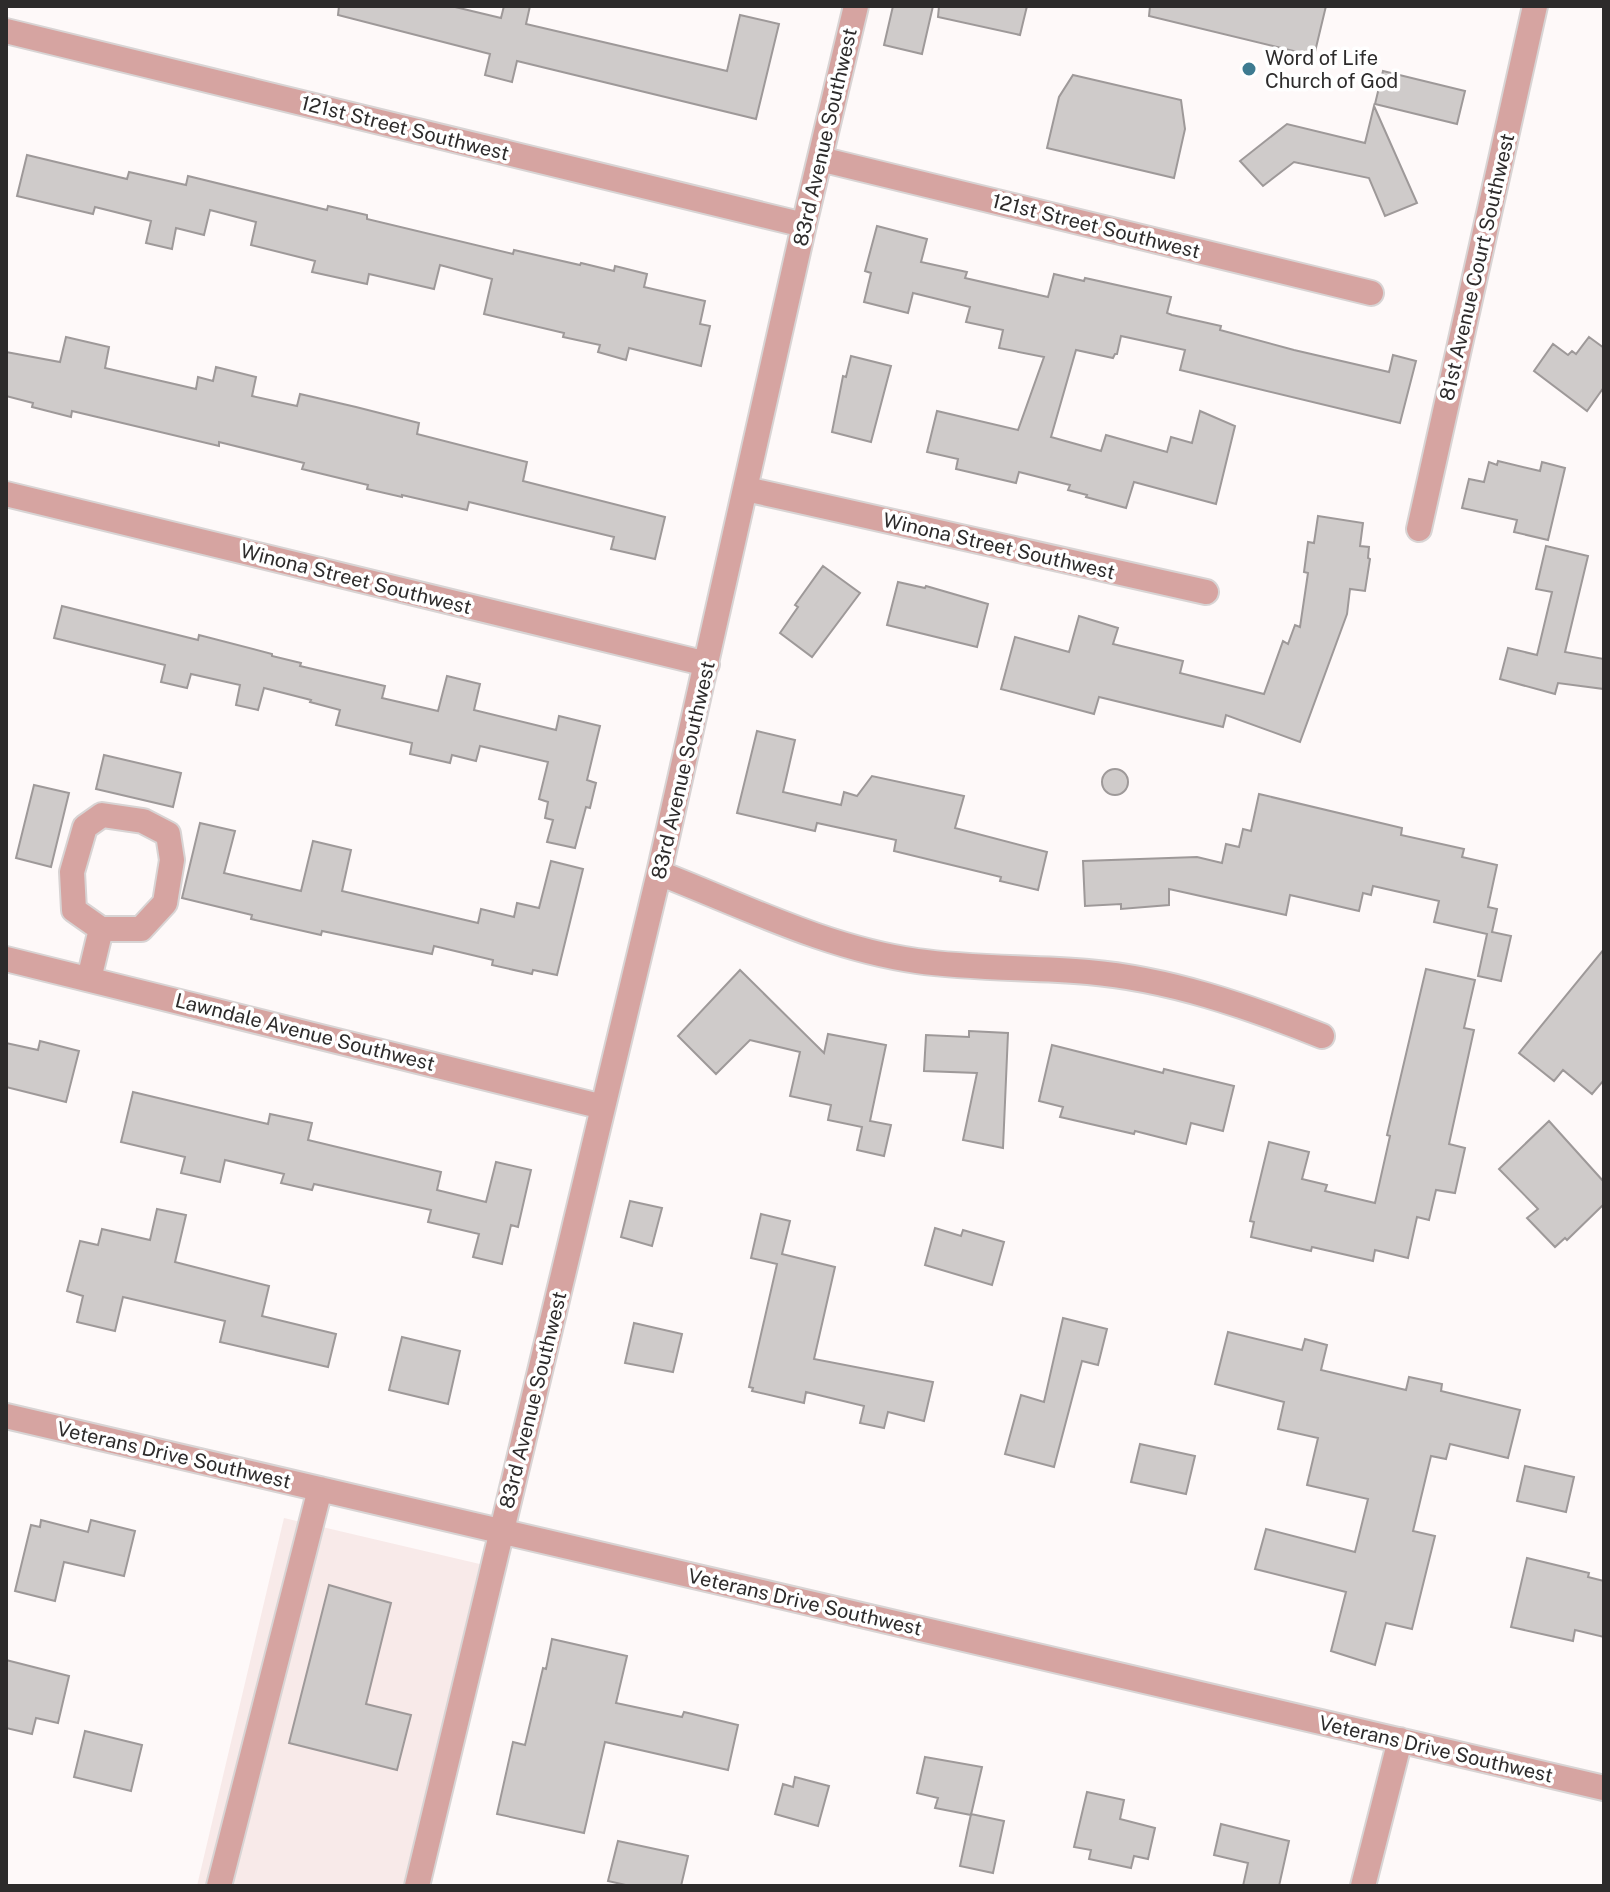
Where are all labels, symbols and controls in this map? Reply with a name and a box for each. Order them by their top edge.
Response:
street label: 83rd Avenue Southwest [788,26,862,248]
place label: Word of Life Church of God [1265,46,1398,93]
marker: Word of Life Church of God [1240,60,1258,78]
street label: 121st Street Southwest [298,91,512,165]
street label: 81st Avenue Court Southwest [1435,131,1519,403]
street label: 121st Street Southwest [989,189,1203,263]
street label: Winona Street Southwest [881,508,1117,584]
street label: Winona Street Southwest [238,539,474,619]
street label: 83rd Avenue Southwest [646,659,720,881]
street label: Lawndale Avenue Southwest [173,988,437,1076]
street label: 83rd Avenue Southwest [494,1289,572,1511]
street label: Veterans Drive Southwest [55,1416,293,1494]
street label: Veterans Drive Southwest [686,1563,924,1641]
street label: Veterans Drive Southwest [1317,1710,1555,1788]

